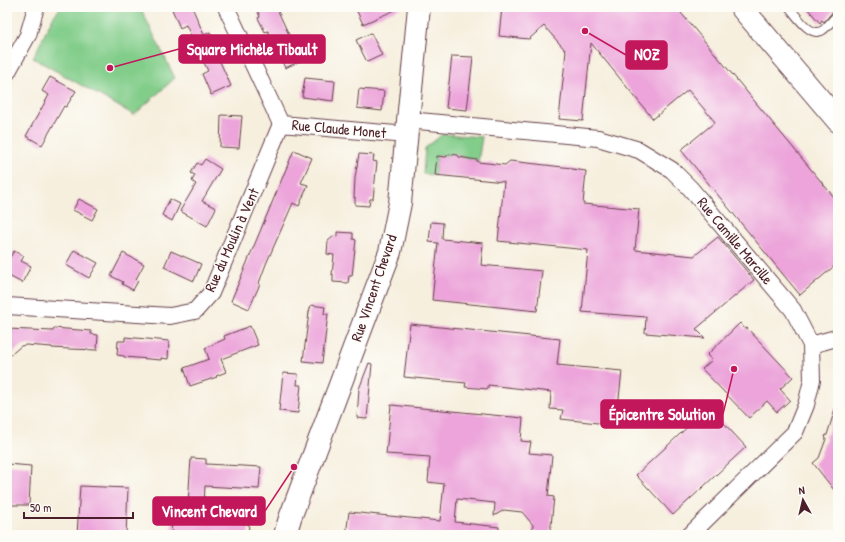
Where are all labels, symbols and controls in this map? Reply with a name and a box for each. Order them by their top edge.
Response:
callout: Square Michèle Tibault [179,35,325,63]
text: Square Michèle Tibault [187,38,318,61]
callout: NOZ [626,41,667,69]
text: NOZ [634,43,661,65]
street label: Rue Claude Monet [291,114,388,143]
street label: Rue du Moulin à Vent [199,184,264,295]
street label: Rue Camille Marcille [693,193,778,289]
street label: Rue Vincent Chevard [345,231,402,344]
callout: Épicentre Solution [601,400,723,428]
text: Épicentre Solution [609,403,715,426]
north arrow [783,480,823,520]
text: N [798,483,806,497]
scale bar [24,494,133,520]
callout: Vincent Chevard [153,497,265,525]
text: 50 m [30,499,51,516]
text: Vincent Chevard [161,500,258,522]

